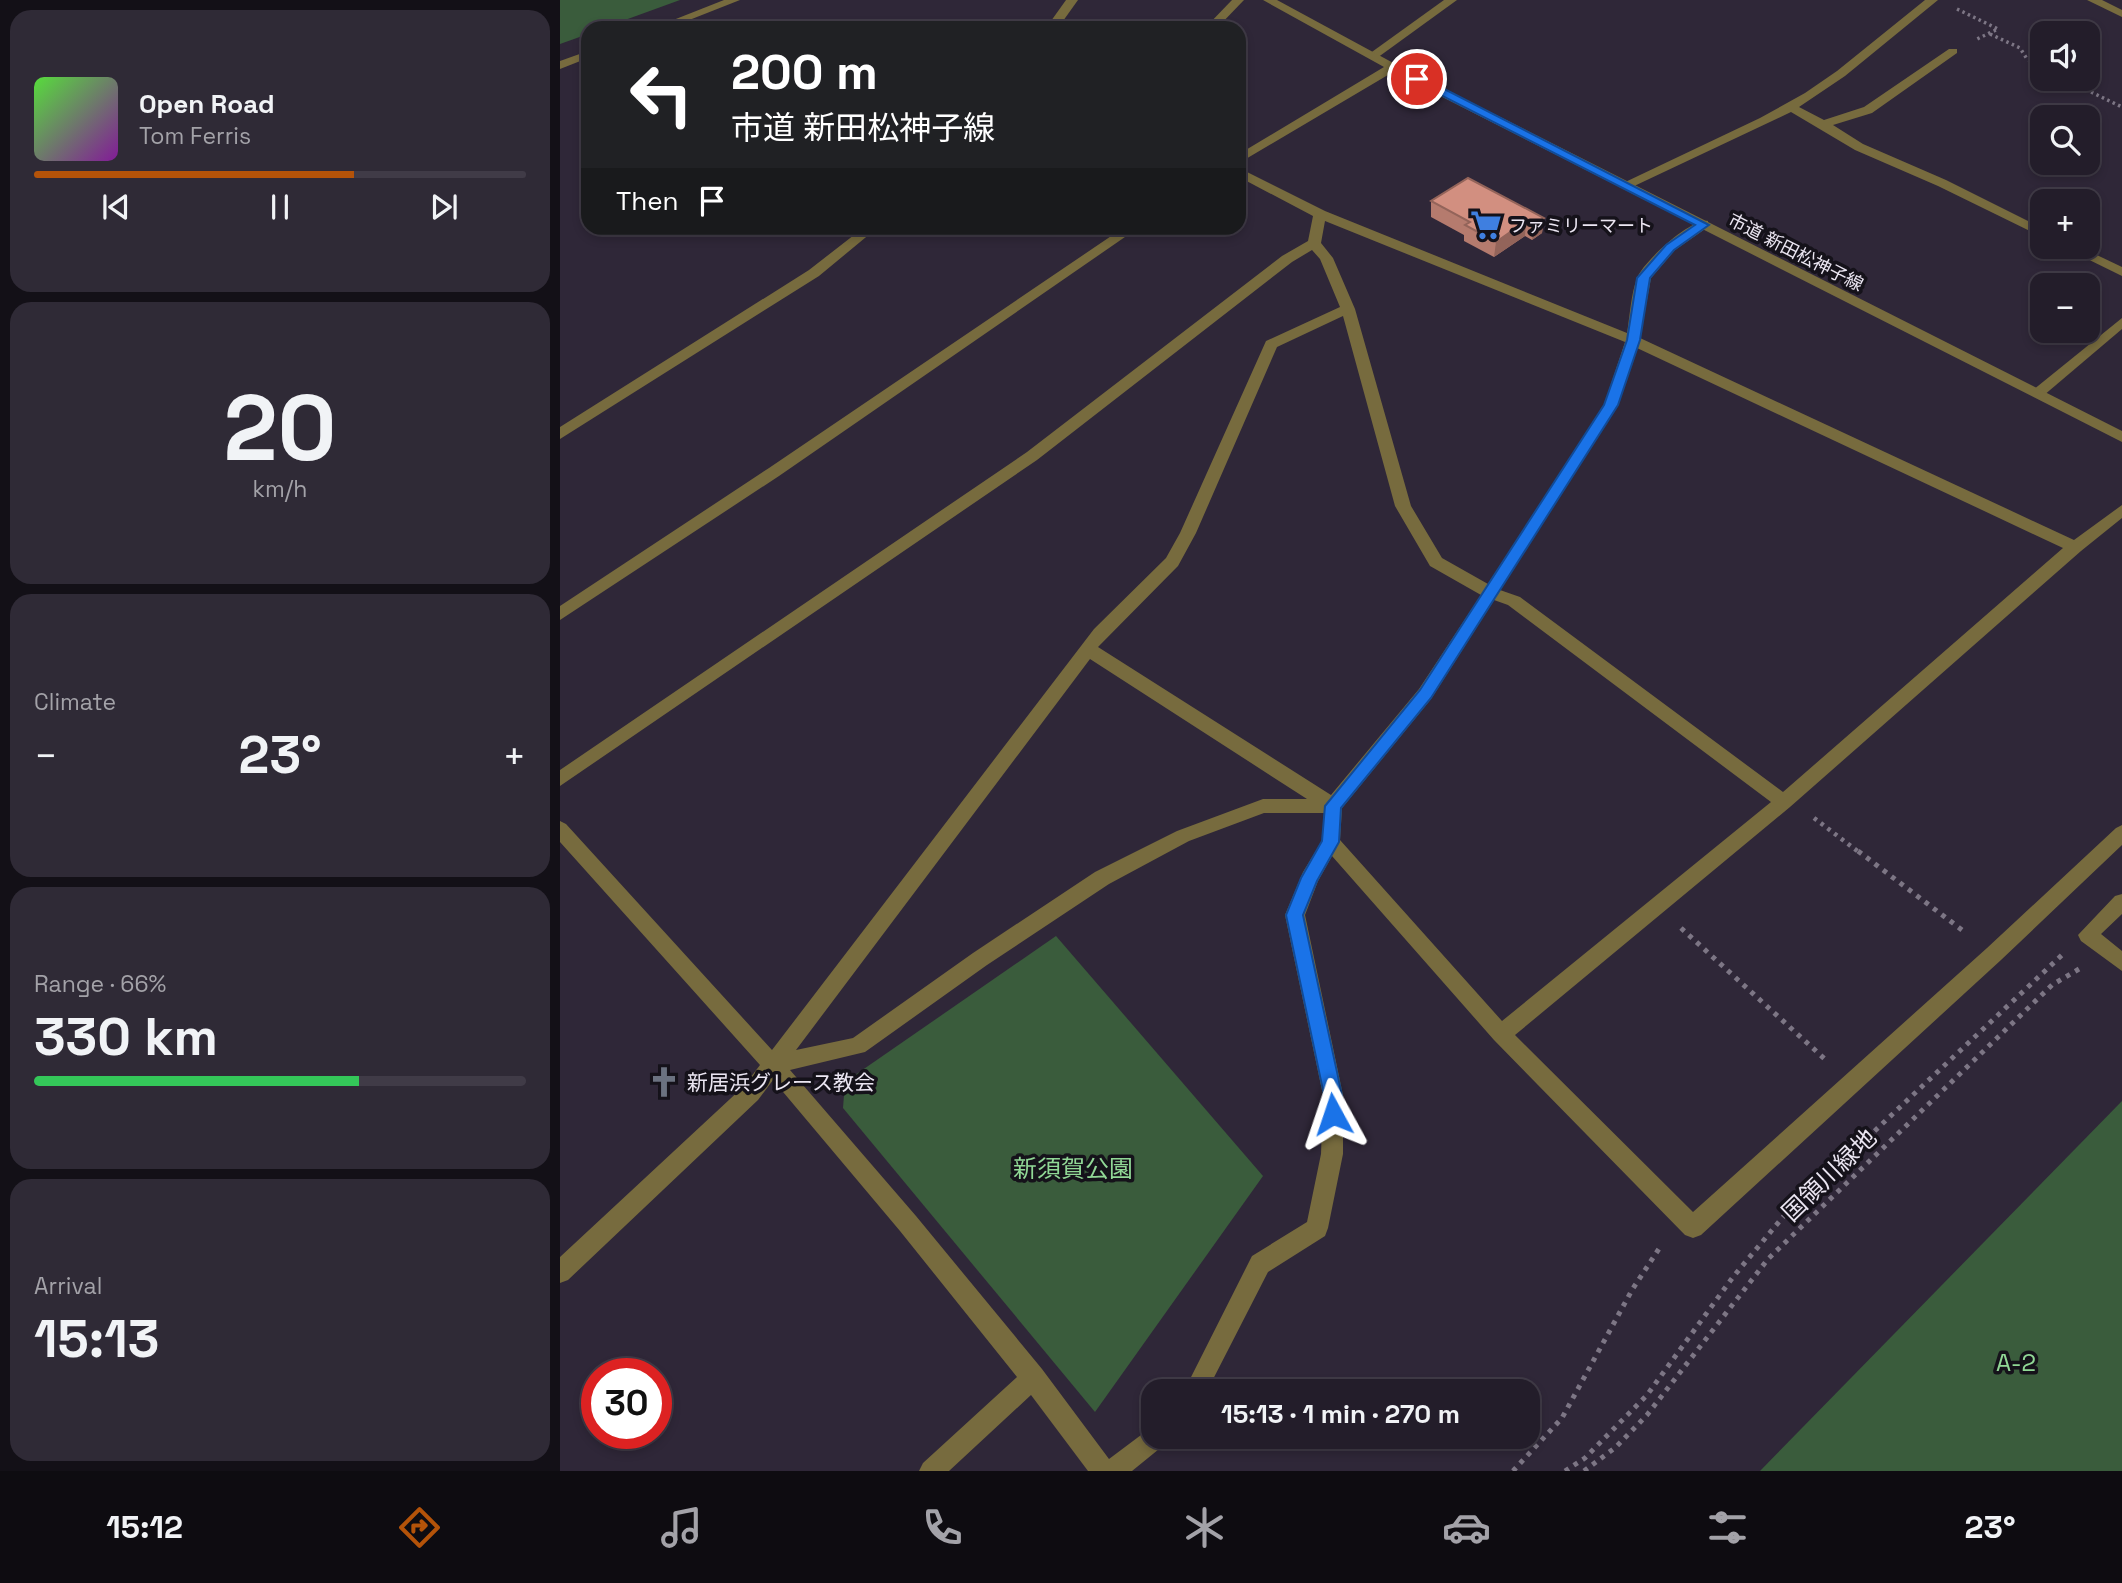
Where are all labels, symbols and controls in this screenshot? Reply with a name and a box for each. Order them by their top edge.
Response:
map controls [2030,21,2100,343]
button: sound [2030,21,2100,91]
text: 200 m [731,41,878,103]
icon: left [616,49,707,140]
pin [1387,49,1447,109]
icon: arrive [1398,60,1436,98]
text: Open Road [139,87,275,121]
button: search [2030,105,2100,175]
text: 市道 新田松神子線 [731,108,995,148]
text: Tom Ferris [139,121,251,151]
icon: arrive [693,182,731,220]
text: Then [616,184,679,218]
icon: previous [97,188,135,226]
icon: pause [261,188,299,226]
icon: next [425,188,463,226]
button: + [2030,189,2100,259]
supermarket icon: ファミリーマート [1469,208,1503,242]
street label: 市道 新田松神子線 [1725,208,1867,296]
place label: ファミリーマート [1509,214,1653,237]
button: − [2030,273,2100,343]
text: 20 [223,370,337,487]
text: km/h [253,474,307,504]
text: Climate [34,687,116,717]
text: 23° [239,722,322,788]
text: − [34,732,58,780]
text: + [502,732,526,780]
text: Range · 66% [34,969,166,999]
text: 330 km [34,1004,218,1070]
church icon: 新居浜グレース教会 [647,1065,681,1099]
place label: 新居浜グレース教会 [687,1069,875,1096]
position arrow [1296,1077,1370,1151]
street label: 国領川緑地 [1775,1122,1883,1228]
park label: 新須賀公園 [1013,1153,1133,1184]
text: Arrival [34,1271,102,1301]
text: 15:13 [34,1306,159,1372]
park label: A-2 [1996,1347,2036,1378]
speed limit sign: 30 [581,1358,672,1449]
text: 15:13 · 1 min · 270 m [1221,1397,1460,1431]
icon: directions [395,1503,444,1552]
icon: music [657,1503,706,1552]
icon: phone [918,1503,967,1552]
icon: climate [1180,1503,1229,1552]
icon: car [1442,1503,1491,1552]
icon: filters [1703,1503,1752,1552]
text: 15:12 [106,1507,183,1547]
text: 23° [1965,1507,2016,1547]

